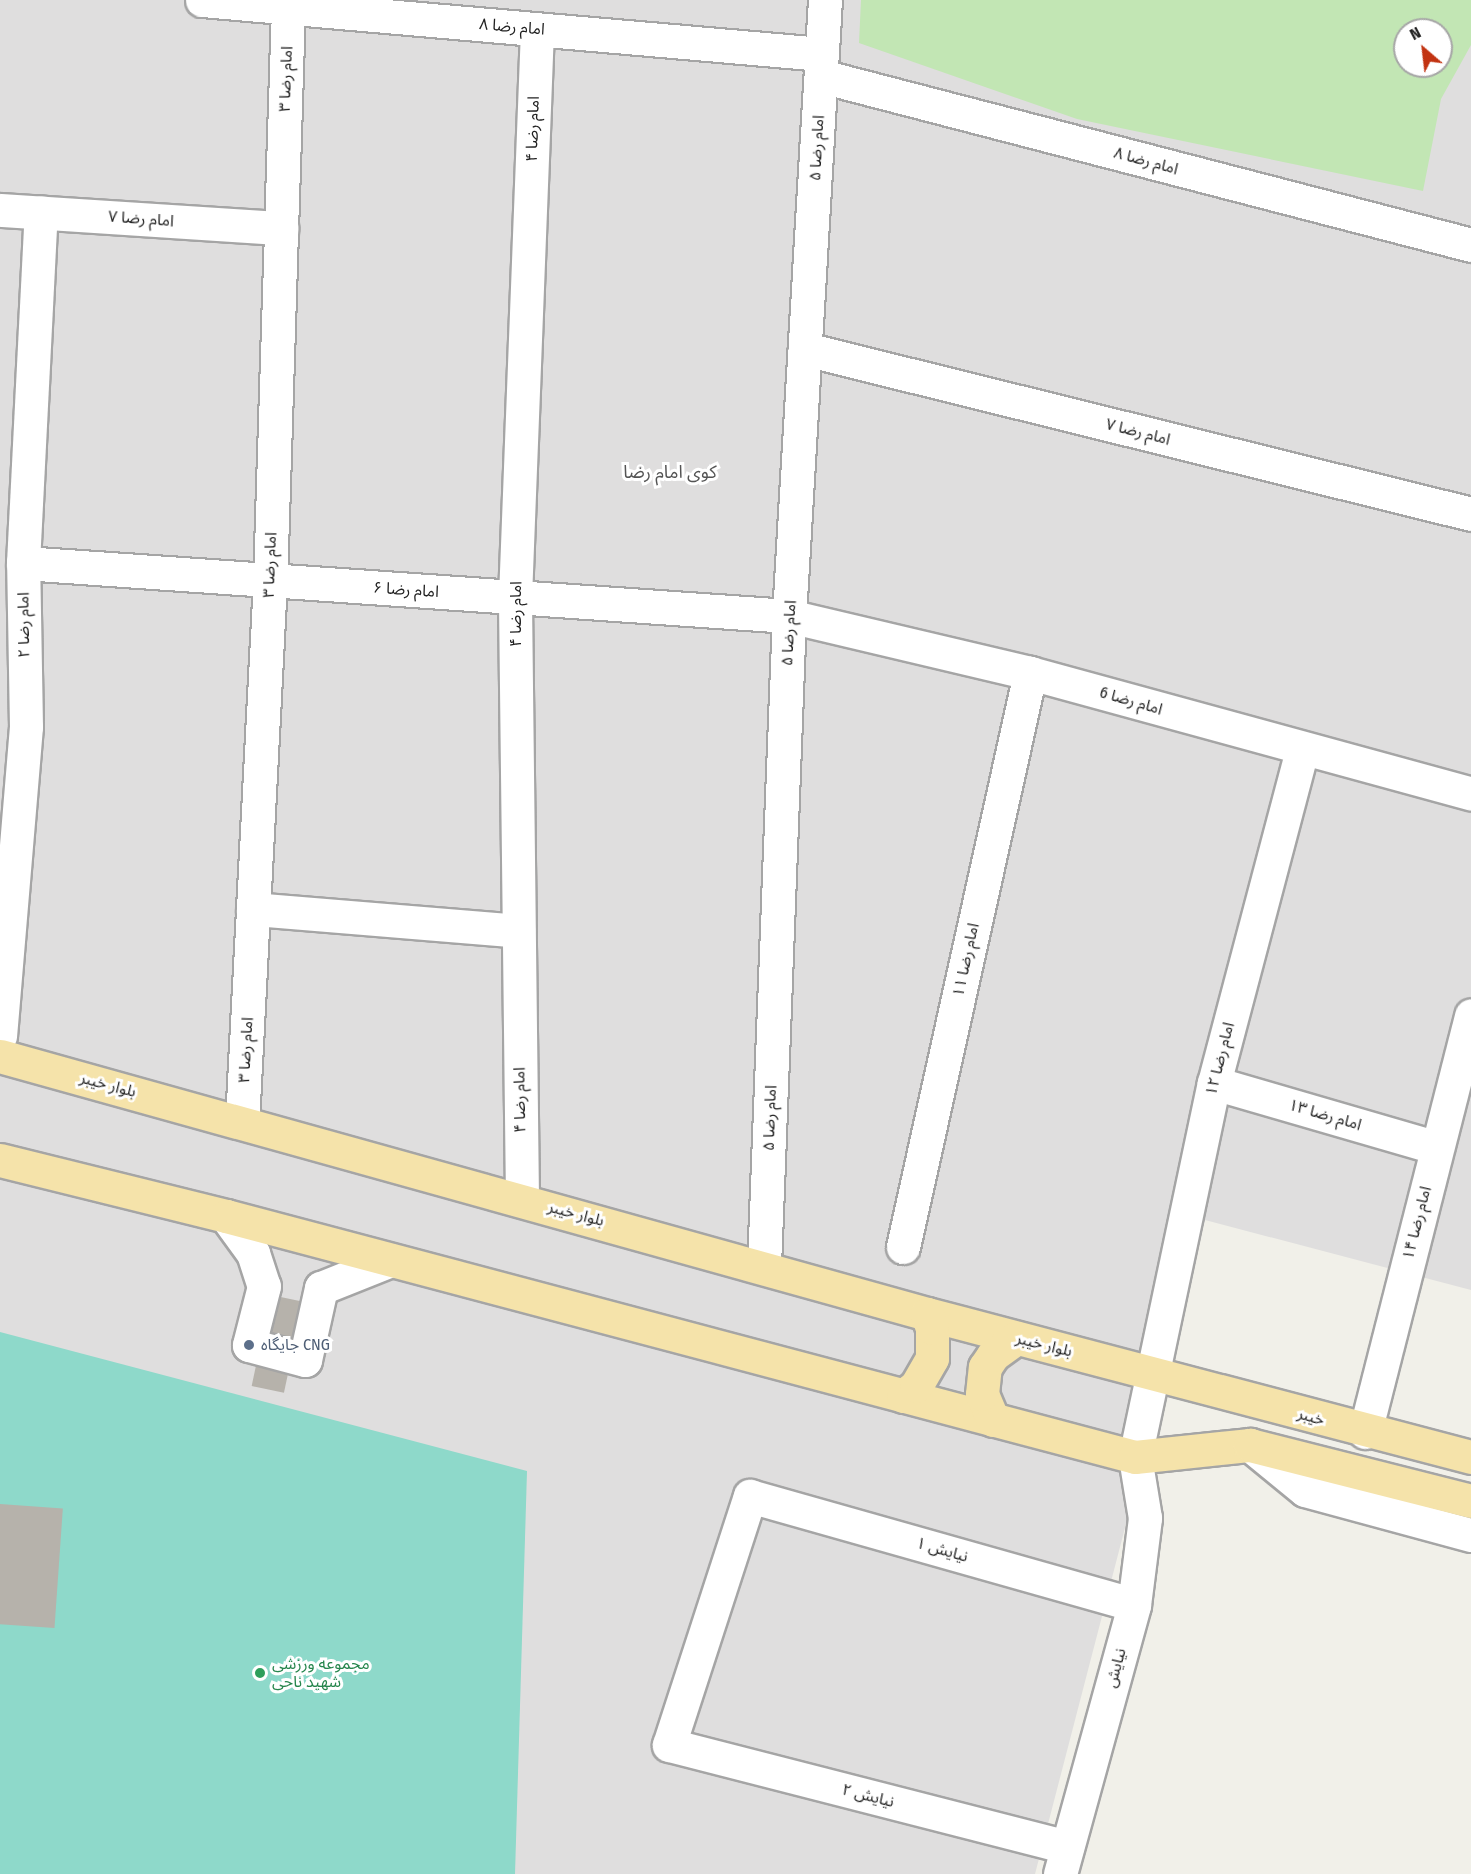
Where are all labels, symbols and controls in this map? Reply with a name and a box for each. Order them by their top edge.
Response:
street label: امام رضا ۸ [478,15,546,39]
north arrow [1393,18,1453,78]
text: N [1407,23,1424,44]
street label: امام رضا ۳ [275,46,297,112]
street label: امام رضا ۴ [522,96,544,162]
street label: امام رضا ۵ [806,115,828,181]
street label: امام رضا ۸ [1112,143,1180,179]
street label: امام رضا ۷ [108,207,174,231]
street label: امام رضا ۷ [1104,415,1172,449]
district label: کوی امام رضا [623,461,717,483]
street label: امام رضا ۳ [259,532,281,598]
street label: امام رضا ۶ [373,578,439,602]
street label: امام رضا ۴ [506,581,526,647]
street label: امام رضا ۲ [14,592,34,658]
street label: امام رضا ۵ [778,600,800,666]
street label: امام رضا 6 [1097,683,1165,719]
street label: امام رضا ۱۱ [949,921,983,999]
street label: امام رضا ۳ [235,1017,257,1083]
street label: امام رضا ۱۲ [1202,1020,1238,1098]
street label: امام رضا ۴ [510,1067,530,1133]
street label: بلوار خیبر [78,1068,138,1102]
street label: امام رضا ۵ [759,1085,781,1151]
street label: امام رضا ۱۳ [1286,1095,1364,1135]
street label: امام رضا ۱۴ [1399,1184,1435,1262]
street label: بلوار خیبر [546,1197,606,1231]
street label: بلوار خیبر [1014,1329,1074,1361]
place label: جایگاه CNG [261,1335,330,1355]
marker: جایگاه CNG [242,1338,256,1352]
street label: خیبر [1295,1404,1327,1430]
street label: نیایش ۱ [914,1533,970,1567]
street label: نیایش [1102,1646,1130,1690]
place label: مجموعه ورزشی شهید ناحی [272,1654,370,1692]
marker: مجموعه ورزشی شهید ناحی [253,1666,267,1680]
street label: نیایش ۲ [840,1780,896,1812]

